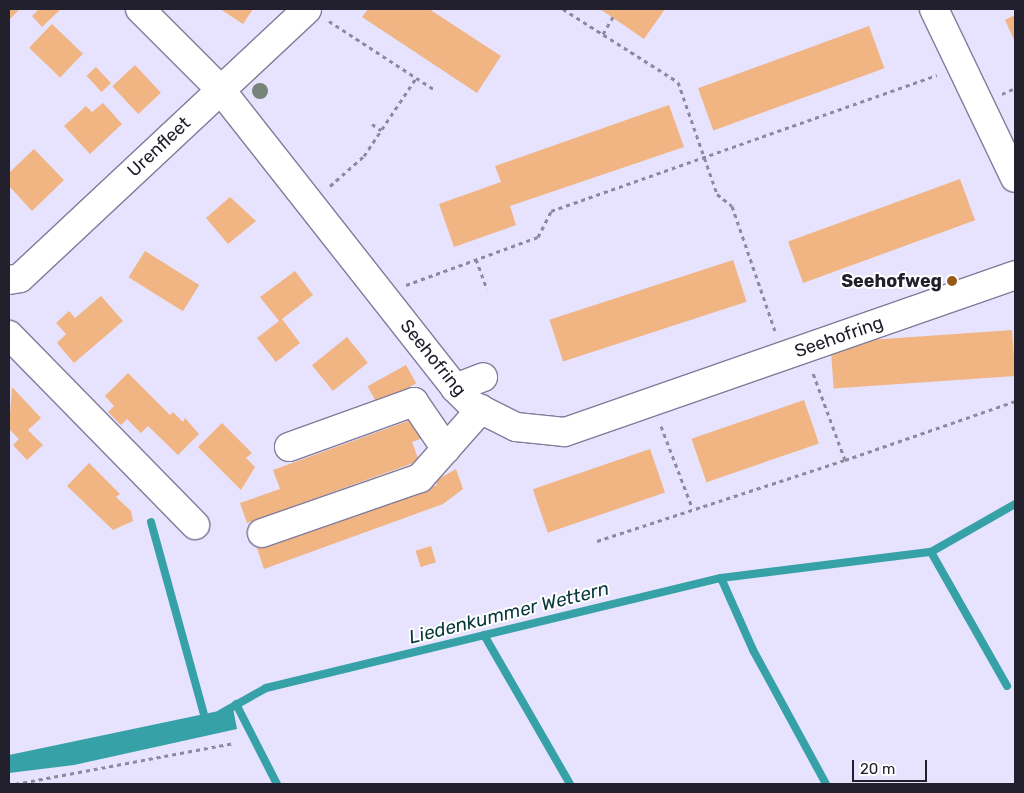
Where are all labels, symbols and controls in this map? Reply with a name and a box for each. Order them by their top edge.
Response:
street label: Urenfleet [123,112,195,182]
place label: Seehofweg [841,270,942,292]
marker: Seehofweg [946,275,958,287]
street label: Seehofring [792,312,886,362]
street label: Seehofring [396,315,470,401]
water label: Liedenkummer Wettern [406,577,612,649]
scale bar [854,750,929,782]
text: 20 m [860,760,895,778]

